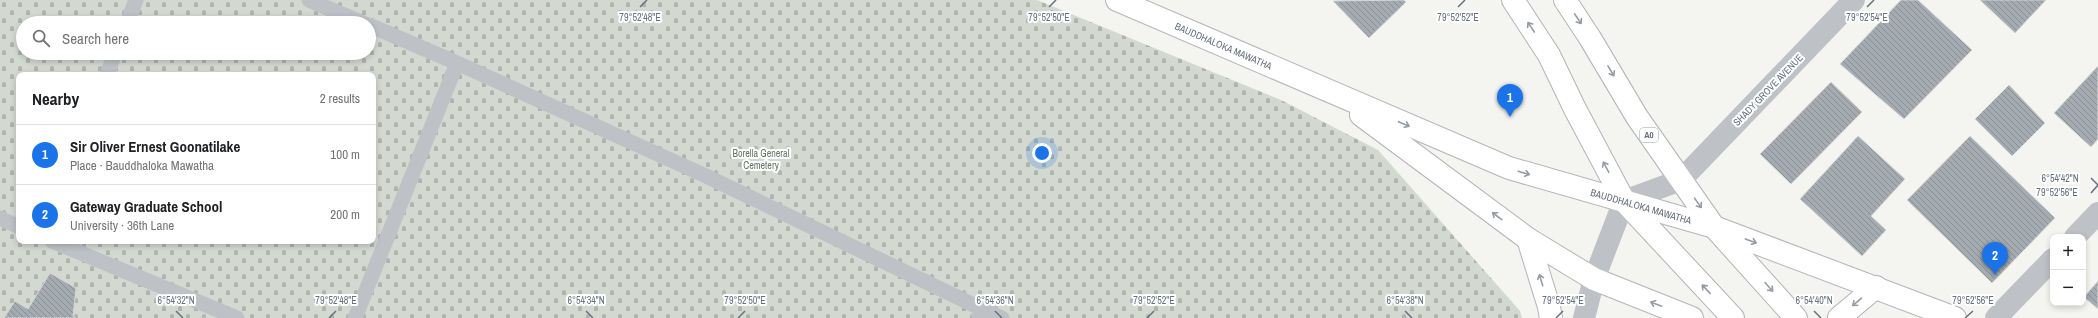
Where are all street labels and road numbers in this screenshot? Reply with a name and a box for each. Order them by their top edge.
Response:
street label: BAUDDHALOKA MAWATHA [1173,19,1275,72]
street label: SHADY GROVE AVENUE [1730,51,1806,129]
road number: A0 [1640,128,1658,142]
street label: BAUDDHALOKA MAWATHA [1589,185,1694,227]

